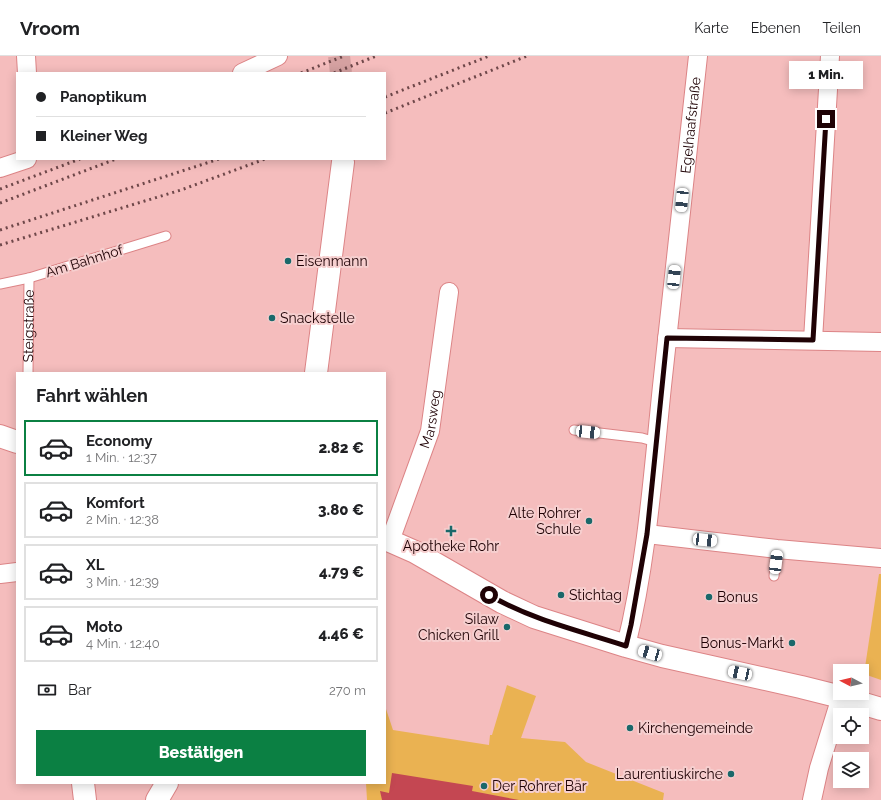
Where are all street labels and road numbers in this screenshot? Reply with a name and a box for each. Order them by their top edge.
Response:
street label: Egelhaafstraße [677,76,704,174]
street label: Am Bahnhof [43,241,126,280]
street label: Steigstraße [20,290,37,362]
street label: Marsweg [416,389,444,450]

